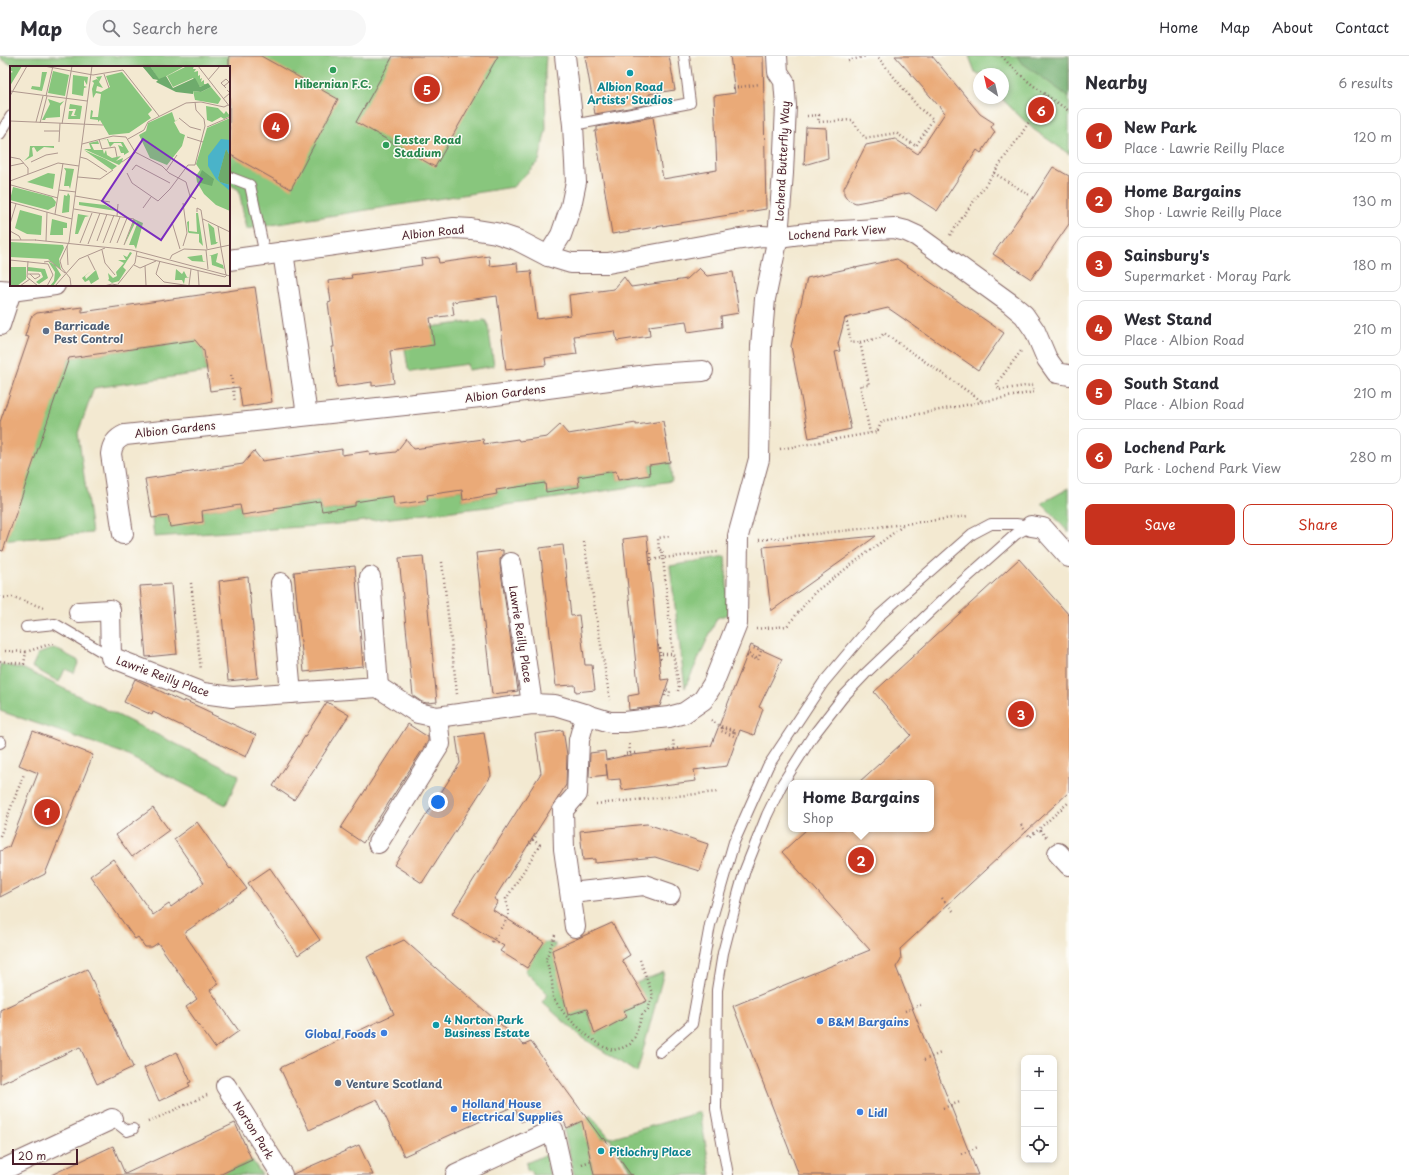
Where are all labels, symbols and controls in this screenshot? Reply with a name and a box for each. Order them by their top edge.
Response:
search box [86,10,366,46]
text: Map [20,14,62,42]
text: Search here [132,16,218,39]
icon: search [100,17,122,39]
text: Home [1159,17,1198,38]
text: Map [1220,17,1250,38]
text: About [1272,17,1313,38]
text: Contact [1335,17,1389,38]
marker: Hibernian F.C. [328,65,338,75]
inset map [10,66,230,286]
marker: Albion Road Artists' Studios [625,68,635,78]
north arrow [973,68,1009,104]
text: Nearby [1085,69,1147,95]
text: 6 results [1338,73,1393,92]
pin: 5 [414,74,440,104]
place label: Hibernian F.C. [295,75,371,92]
place label: Albion Road Artists' Studios [586,78,673,108]
pin: 6 [1028,95,1054,125]
street label: Lochend Butterfly Way [770,100,794,222]
pin: 4 [263,111,289,141]
text: New Park [1124,115,1197,138]
text: 1 [1096,127,1102,146]
text: 120 m [1353,127,1392,146]
place label: Easter Road Stadium [394,131,462,161]
text: Place · Lawrie Reilly Place [1124,138,1285,157]
marker: Easter Road Stadium [381,140,391,150]
text: Home Bargains [1124,179,1241,202]
text: 2 [1094,191,1104,210]
text: 130 m [1353,191,1392,210]
text: Shop · Lawrie Reilly Place [1124,202,1282,221]
street label: Albion Road [401,220,465,244]
street label: Lochend Park View [788,220,887,244]
text: Sainsbury's [1124,243,1210,266]
text: 3 [1095,255,1103,274]
text: 180 m [1353,255,1392,274]
text: Supermarket · Moray Park [1124,266,1291,285]
text: West Stand [1124,307,1212,330]
place label: Barricade Pest Control [54,317,123,347]
text: 4 [1095,319,1103,338]
text: 210 m [1353,319,1392,338]
marker: Barricade Pest Control [41,326,51,336]
text: Place · Albion Road [1124,330,1245,349]
text: South Stand [1124,371,1219,394]
street label: Albion Gardens [464,380,546,406]
text: 5 [1095,383,1103,402]
text: 210 m [1353,383,1392,402]
text: Place · Albion Road [1124,394,1245,413]
street label: Albion Gardens [134,416,216,442]
text: Lochend Park [1124,435,1226,458]
text: 6 [1094,447,1104,466]
text: 280 m [1350,447,1392,466]
text: Park · Lochend Park View [1124,458,1281,477]
button: Save [1085,504,1235,545]
button: Share [1243,504,1393,545]
street label: Lawrie Reilly Place [505,584,537,684]
street label: Lawrie Reilly Place [114,651,212,701]
pin: 3 [1008,699,1034,729]
popup [788,780,934,832]
text: Home Bargains [802,785,920,808]
your location [428,792,448,812]
pin: 1 [34,797,60,827]
text: Shop [802,808,834,827]
pin: 2 [848,845,874,875]
place label: 4 Norton Park Business Estate [444,1011,530,1041]
place label: B&M Bargains [828,1013,909,1030]
marker: B&M Bargains [815,1016,825,1026]
marker: 4 Norton Park Business Estate [431,1020,441,1030]
place label: Global Foods [305,1025,376,1042]
marker: Global Foods [379,1028,389,1038]
map controls [1021,1055,1057,1163]
button: + [1021,1055,1057,1091]
place label: Venture Scotland [346,1075,443,1092]
marker: Venture Scotland [333,1078,343,1088]
button: − [1021,1091,1057,1127]
place label: Holland House Electrical Supplies [462,1095,563,1125]
street label: Norton Park [229,1098,279,1163]
marker: Holland House Electrical Supplies [449,1104,459,1114]
place label: Lidl [868,1104,887,1121]
marker: Lidl [855,1107,865,1117]
button: locate [1021,1127,1057,1163]
place label: Pitlochry Place [609,1143,691,1160]
marker: Pitlochry Place [596,1146,606,1156]
scale bar [12,1147,78,1166]
text: 20 m [18,1147,46,1164]

